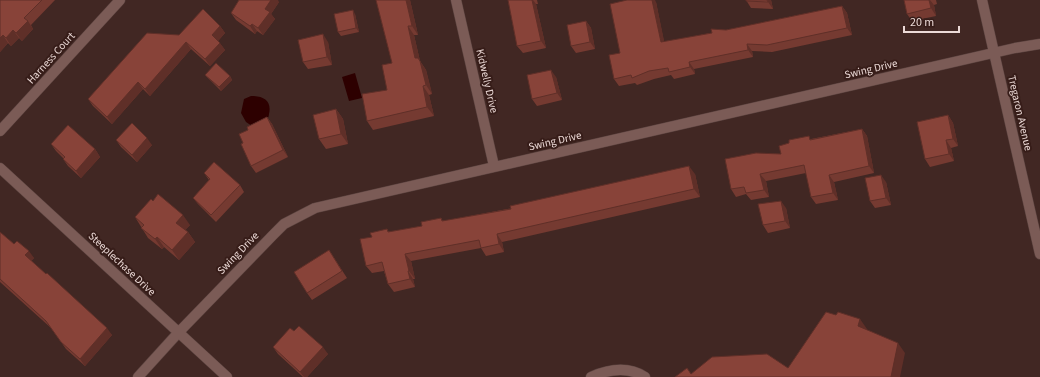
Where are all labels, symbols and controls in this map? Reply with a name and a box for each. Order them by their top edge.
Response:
scale bar [904,8,959,34]
text: 20 m [910,14,934,31]
street label: Harness Court [24,29,79,87]
street label: Kidwelly Drive [472,48,502,115]
street label: Swing Drive [843,55,900,82]
street label: Tregaron Avenue [1004,74,1036,153]
street label: Swing Drive [527,127,584,154]
street label: Swing Drive [214,228,263,278]
street label: Steeplechase Drive [85,229,159,300]

